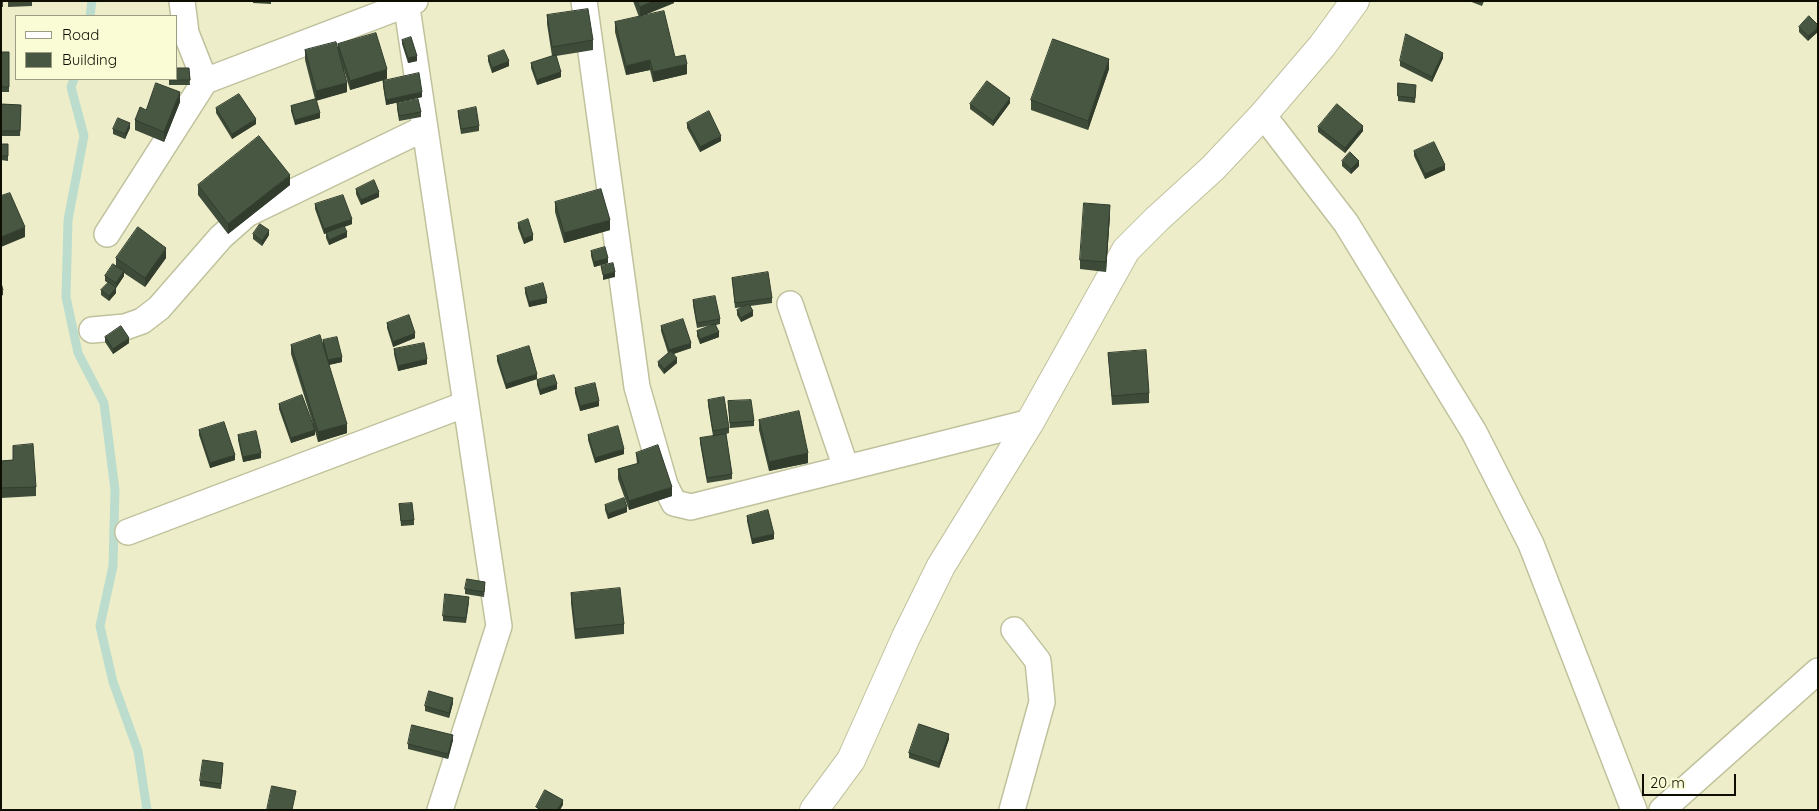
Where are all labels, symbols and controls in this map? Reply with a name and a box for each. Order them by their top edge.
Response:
legend [15,15,178,80]
text: Road [62,25,99,44]
text: Building [62,50,117,69]
scale bar [1644,764,1738,796]
text: 20 m [1650,773,1685,792]

